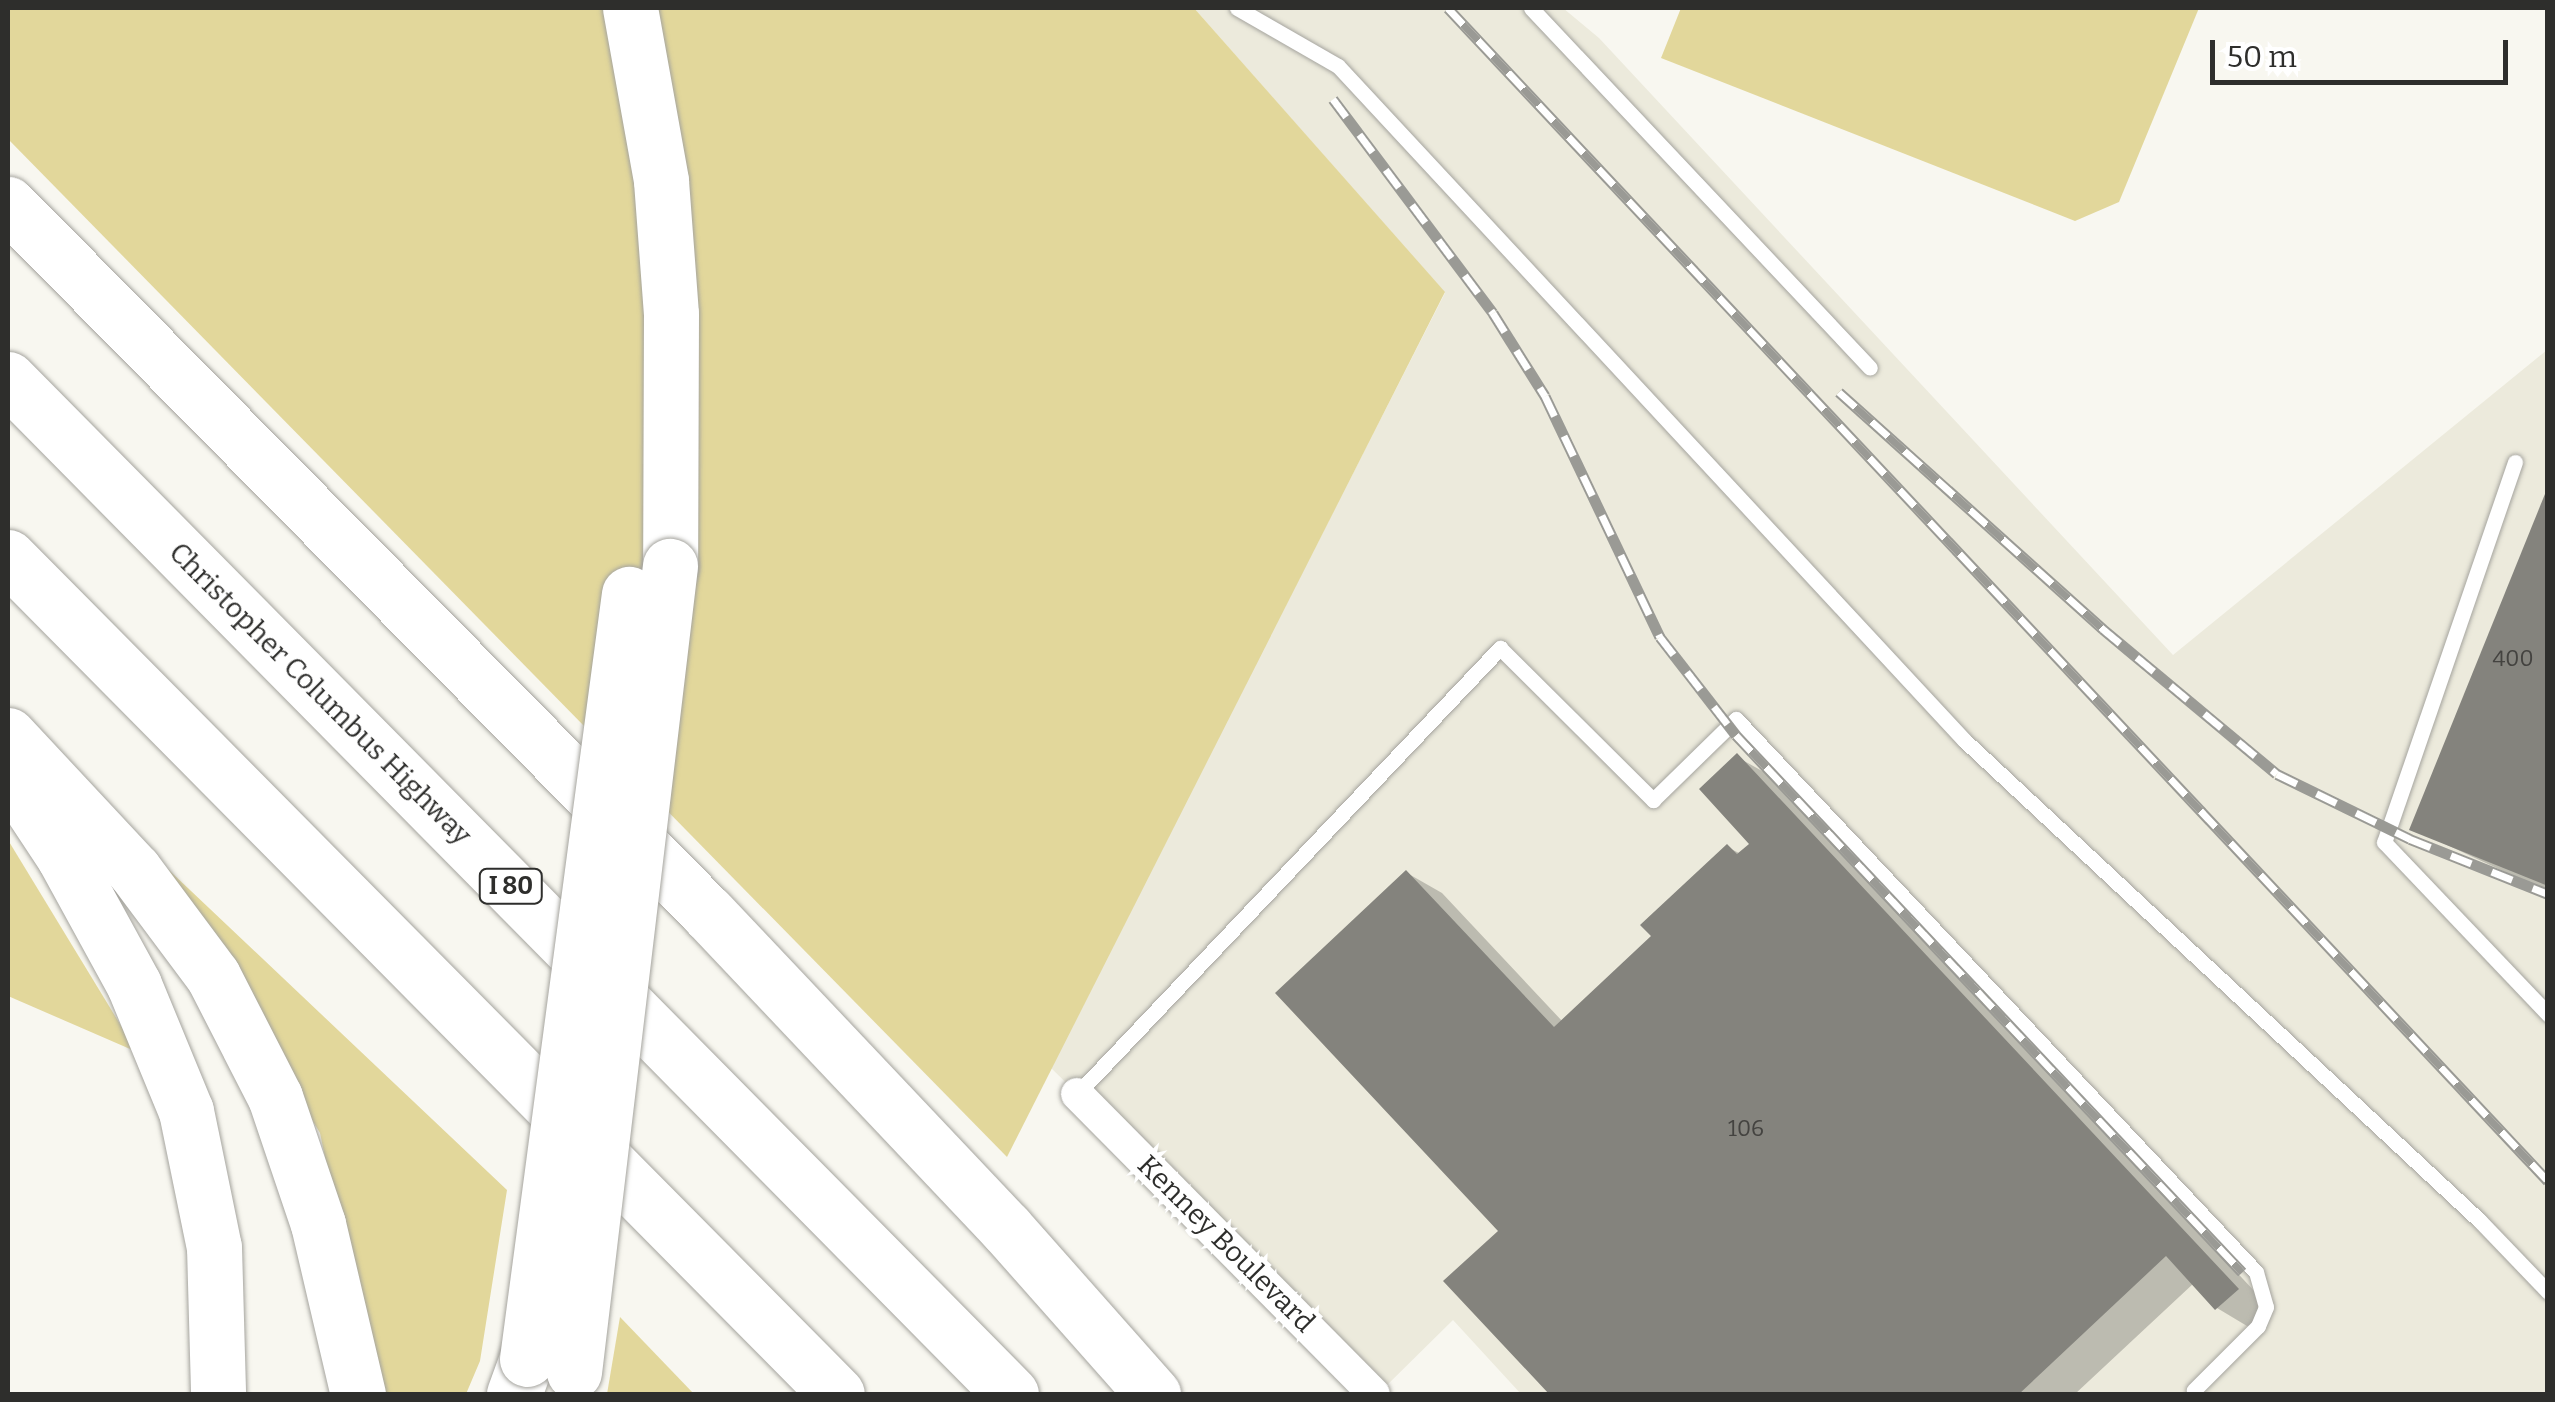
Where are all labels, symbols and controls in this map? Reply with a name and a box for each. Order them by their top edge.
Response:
scale bar [2215,20,2512,82]
text: 50 m [2227,39,2297,75]
street label: Christopher Columbus Highway [162,536,478,852]
house number: 400 [2492,646,2534,672]
road number: I 80 [478,866,544,906]
house number: 106 [1728,1116,1764,1142]
street label: Kenney Boulevard [1131,1149,1321,1339]

